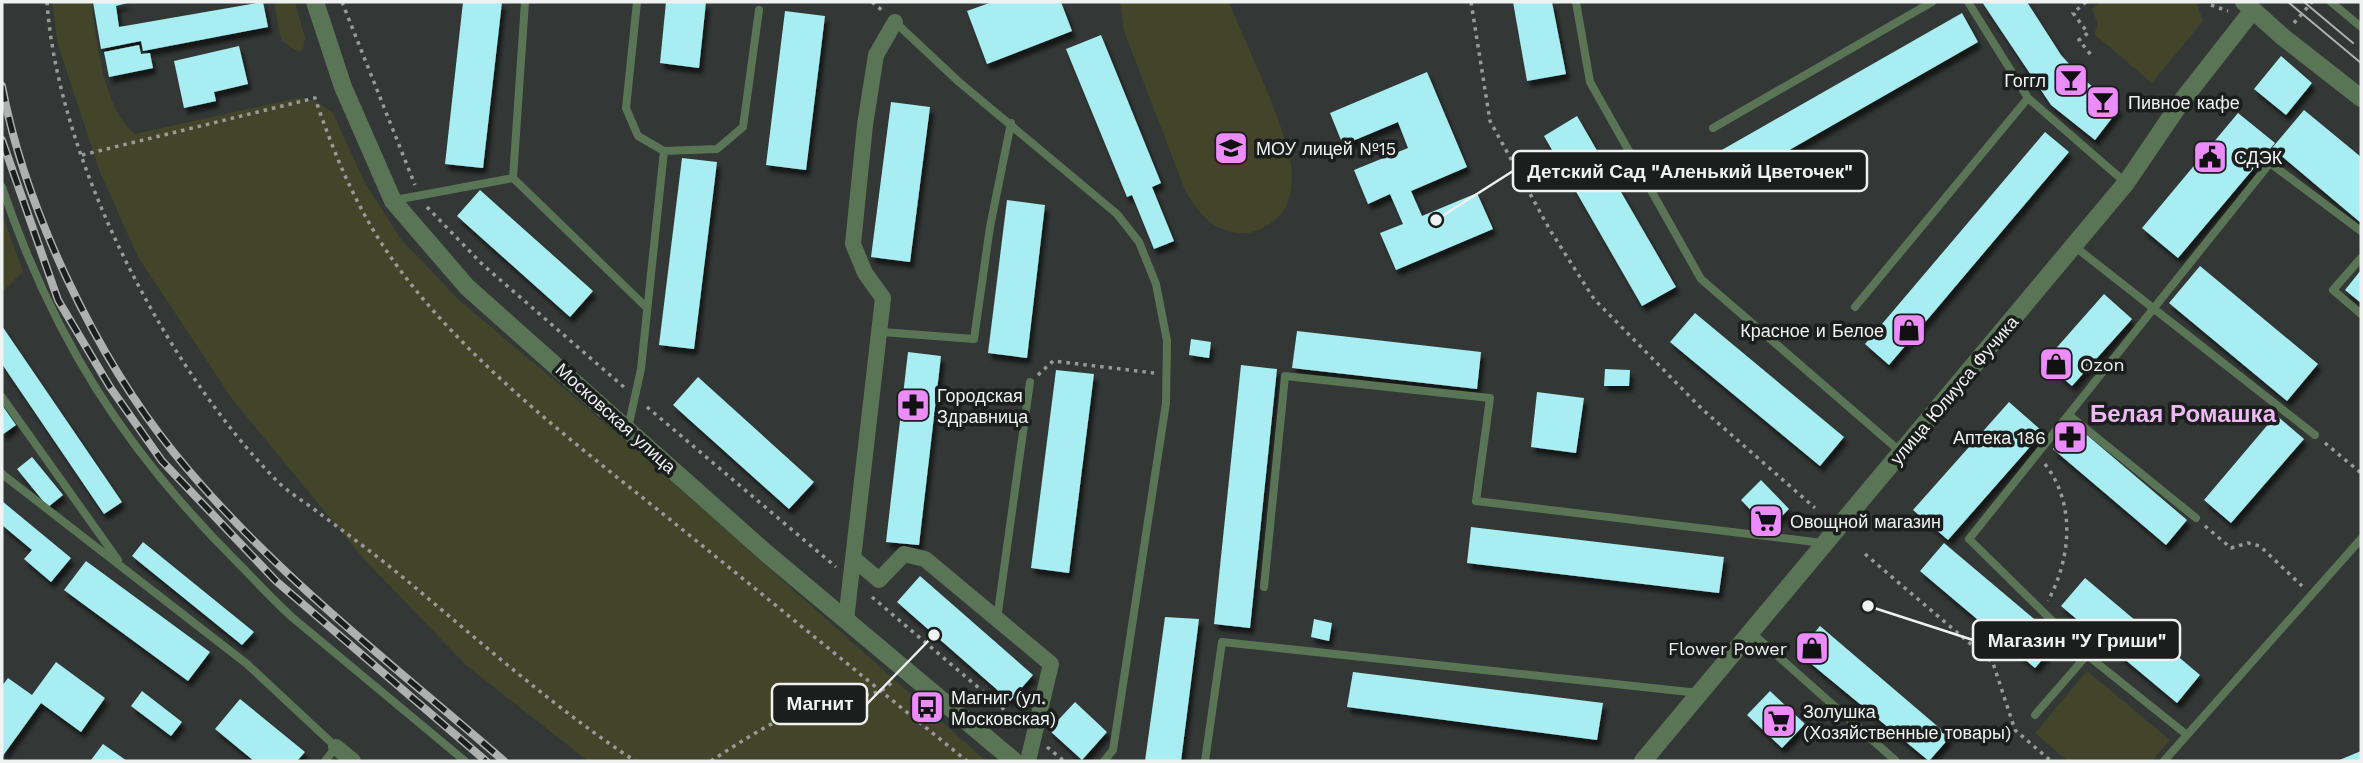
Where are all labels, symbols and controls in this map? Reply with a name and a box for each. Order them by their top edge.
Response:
bar icon: Гоггл [2052,61,2090,99]
place label: Гоггл [2004,70,2046,91]
bar icon: Пивное кафе [2084,83,2122,121]
place label: Пивное кафе [2128,92,2240,113]
school or university icon: МОУ лицей №15 [1212,129,1250,167]
place label: МОУ лицей №15 [1256,138,1396,159]
public building icon: СДЭК [2191,138,2229,176]
place label: СДЭК [2234,147,2283,168]
callout: Детский Сад "Аленький Цветочек" [1513,151,1867,191]
text: Детский Сад "Аленький Цветочек" [1527,160,1853,183]
street label: улица Юлиуса Фучика [1886,311,2023,469]
shop icon: Красное и Белое [1890,311,1928,349]
place label: Красное и Белое [1740,320,1884,341]
shop icon: Ozon [2037,345,2075,383]
place label: Ozon [2080,354,2125,375]
street label: Московская улица [552,359,681,478]
place label: Городская Здравница [937,385,1029,427]
pharmacy icon: Городская Здравница [894,386,932,424]
district label: Белая Ромашка [2090,400,2277,428]
pharmacy icon: Аптека 186 [2051,418,2089,456]
place label: Аптека 186 [1953,427,2046,448]
supermarket icon: Овощной магазин [1747,502,1785,540]
place label: Овощной магазин [1790,511,1941,532]
callout: Магазин "У Гриши" [1973,620,2180,660]
shop icon: Flower Power [1793,629,1831,667]
text: Магазин "У Гриши" [1988,629,2166,652]
place label: Flower Power [1668,638,1787,659]
callout: Магнит [772,684,867,724]
place label: Магниг (ул. Московская) [951,687,1056,729]
bus stop icon: Магниг (ул. Московская) [908,688,946,726]
text: Магнит [786,692,854,715]
place label: Золушка (Хозяйственные товары) [1803,701,2011,743]
supermarket icon: Золушка (Хозяйственные товары) [1760,702,1798,740]

